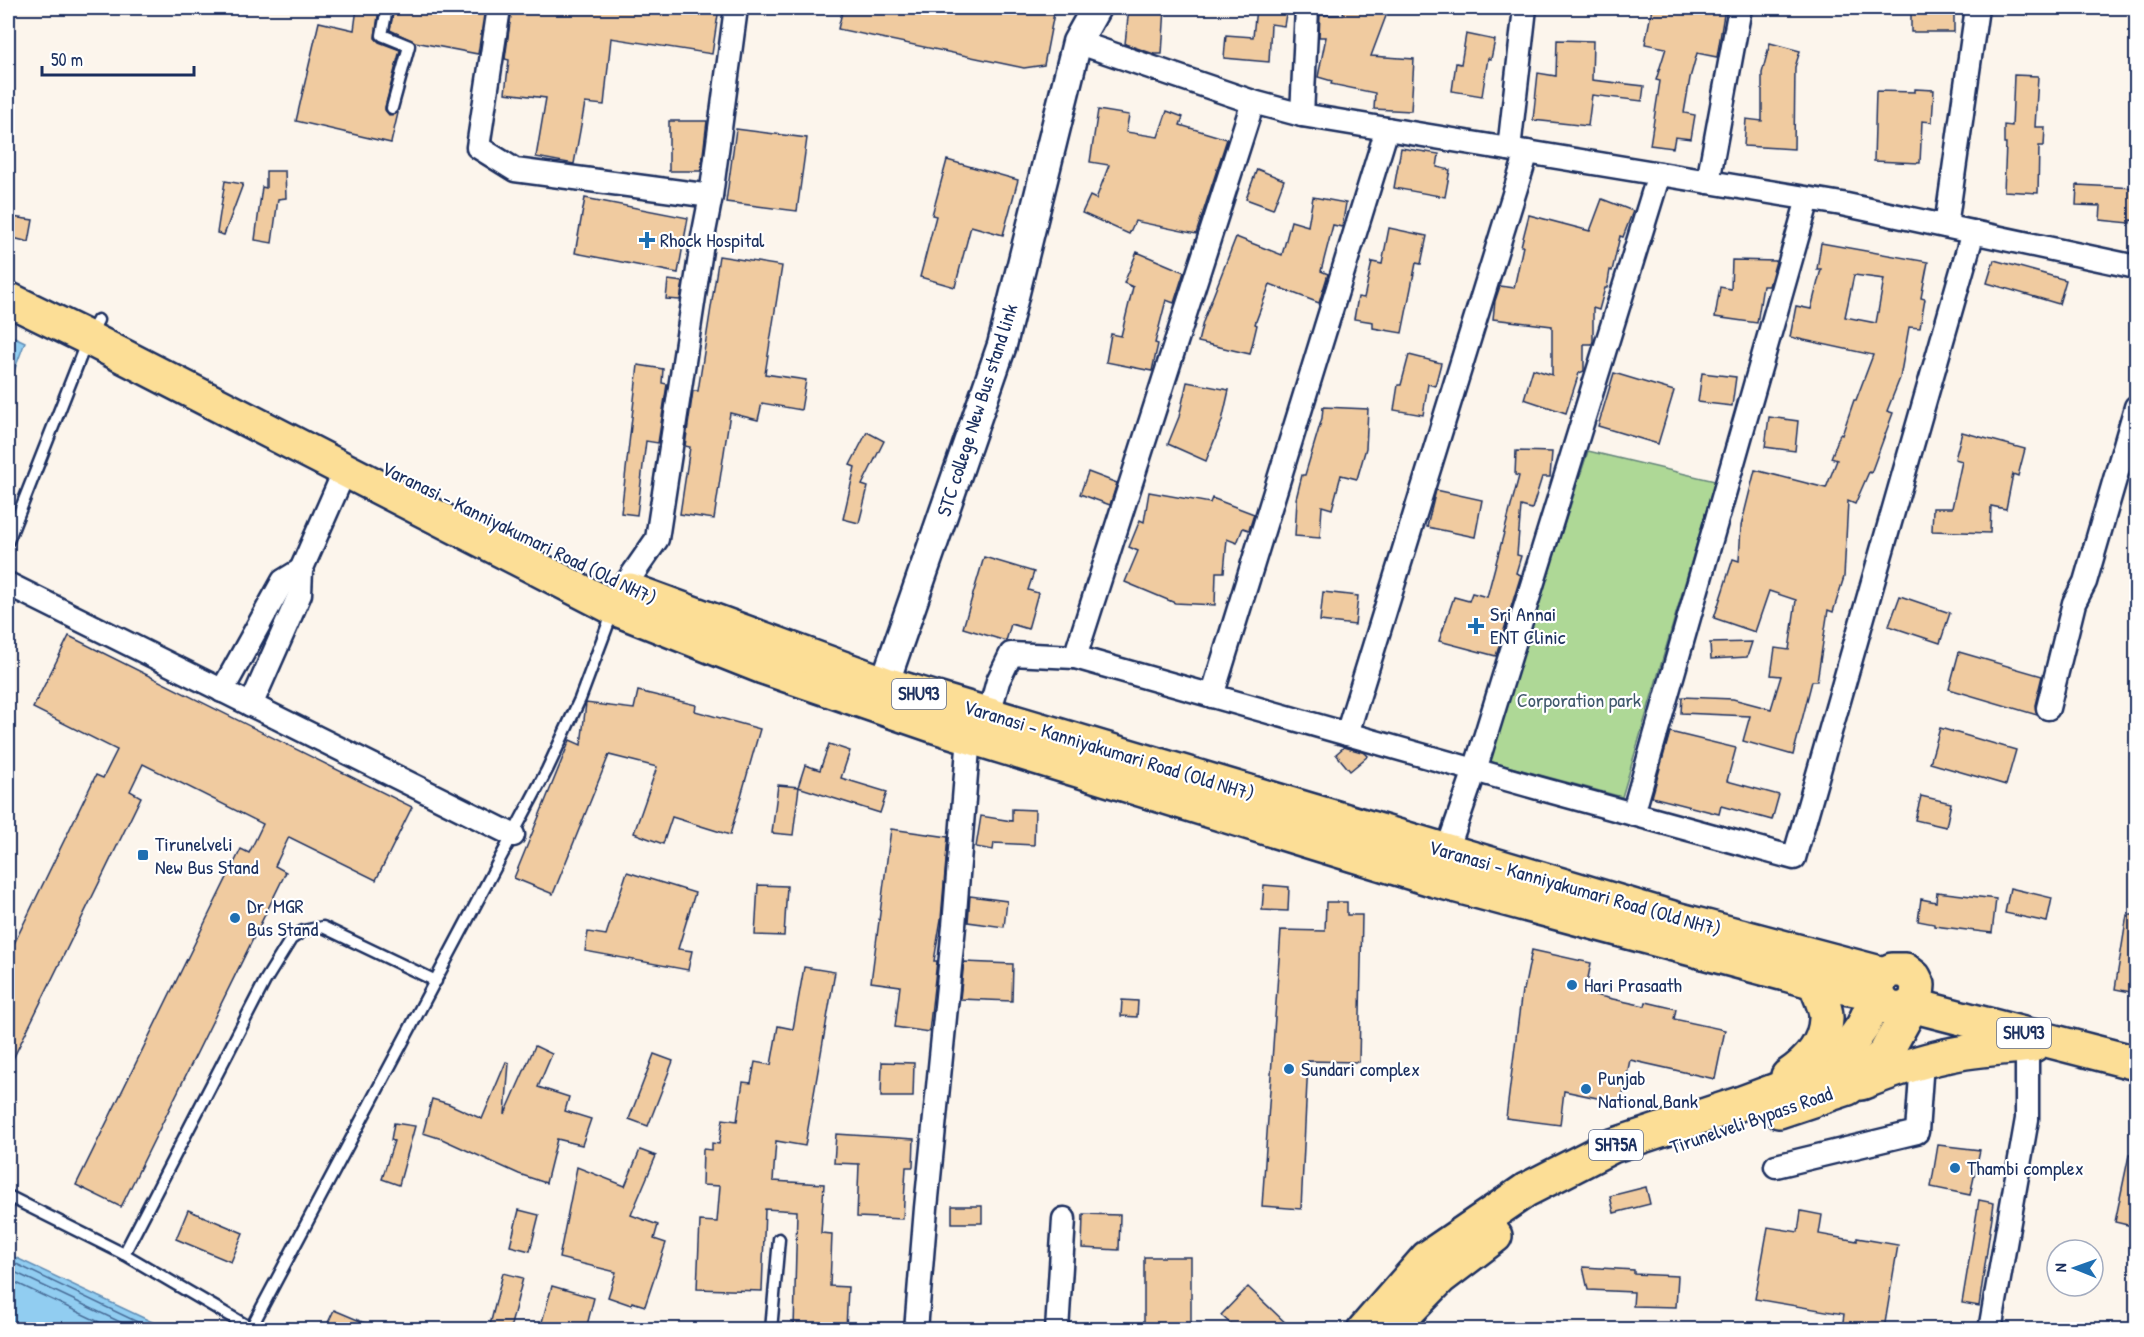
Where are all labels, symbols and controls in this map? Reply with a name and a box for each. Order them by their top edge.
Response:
scale bar [42,39,194,77]
text: 50 m [51,47,83,72]
place label: Rhock Hospital [660,226,765,253]
marker: Rhock Hospital [638,231,656,249]
street label: STC college New Bus stand link [929,300,1024,520]
street label: Varanasi - Kanniyakumari Road (Old NH7) [377,454,661,611]
place label: Sri Annai ENT Clinic [1490,600,1566,650]
marker: Sri Annai ENT Clinic [1467,617,1485,635]
road number: SHU93 [892,679,946,709]
park label: Corporation park [1517,686,1641,713]
street label: Varanasi - Kanniyakumari Road (Old NH7) [960,692,1258,807]
place label: Tirunelveli New Bus Stand [155,830,259,880]
street label: Varanasi - Kanniyakumari Road (Old NH7) [1426,833,1724,942]
marker: Tirunelveli New Bus Stand [136,848,150,862]
place label: Dr. MGR Bus Stand [247,892,318,942]
marker: Dr. MGR Bus Stand [228,911,242,925]
place label: Hari Prasaath [1584,971,1682,998]
marker: Hari Prasaath [1565,978,1579,992]
road number: SHU93 [1997,1018,2051,1048]
place label: Sundari complex [1301,1055,1420,1082]
marker: Sundari complex [1282,1062,1296,1076]
place label: Punjab National Bank [1598,1064,1698,1114]
street label: Tirunelveli Bypass Road [1666,1079,1836,1160]
marker: Punjab National Bank [1579,1082,1593,1096]
road number: SH75A [1589,1130,1643,1160]
place label: Thambi complex [1967,1154,2084,1181]
marker: Thambi complex [1948,1161,1962,1175]
north arrow [2045,1238,2105,1298]
text: N [2049,1263,2071,1272]

